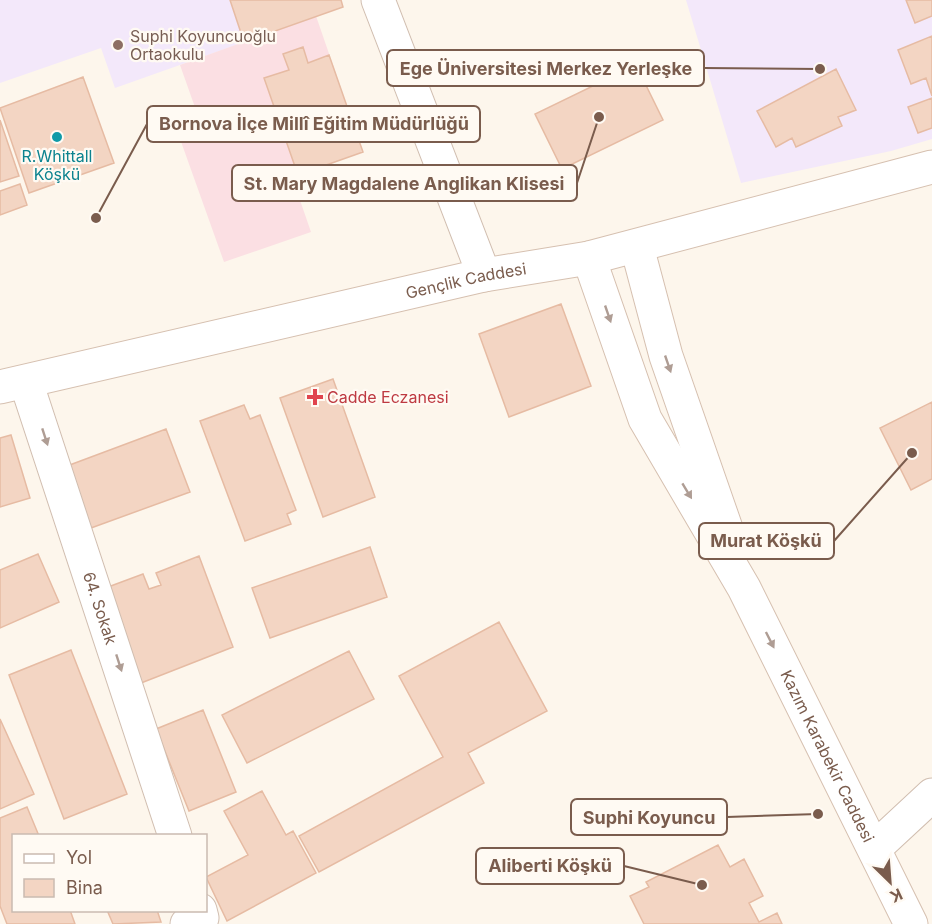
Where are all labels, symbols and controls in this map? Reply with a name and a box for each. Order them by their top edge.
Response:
place label: Suphi Koyuncuoğlu Ortaokulu [130,26,276,64]
marker: Suphi Koyuncuoğlu Ortaokulu [111,38,125,52]
callout: Ege Üniversitesi Merkez Yerleşke [387,50,704,86]
text: Ege Üniversitesi Merkez Yerleşke [400,58,692,79]
callout: Bornova İlçe Millî Eğitim Müdürlüğü [147,106,480,142]
text: Bornova İlçe Millî Eğitim Müdürlüğü [159,113,469,134]
marker: R.Whittall Köşkü [50,130,64,144]
place label: R.Whittall Köşkü [22,146,92,184]
callout: St. Mary Magdalene Anglikan Klisesi [232,165,577,201]
text: St. Mary Magdalene Anglikan Klisesi [244,173,564,194]
street label: Gençlik Caddesi [404,258,528,303]
one-way arrow [604,305,614,323]
one-way arrow [664,355,674,373]
place label: Cadde Eczanesi [327,387,449,407]
marker: Cadde Eczanesi [308,390,322,404]
one-way arrow [41,428,51,446]
one-way arrow [682,483,692,500]
callout: Murat Köşkü [699,523,834,559]
text: Murat Köşkü [710,530,822,551]
street label: 64. Sokak [79,569,122,647]
one-way arrow [765,631,775,649]
one-way arrow [114,654,124,672]
street label: Kazım Karabekir Caddesi [776,667,879,846]
callout: Suphi Koyuncu [571,799,727,835]
text: Suphi Koyuncu [583,807,715,828]
legend [12,834,207,912]
text: Yol [66,847,92,868]
callout: Aliberti Köşkü [476,848,624,884]
north arrow [860,852,920,912]
text: Aliberti Köşkü [488,855,612,876]
text: Bina [66,877,103,898]
text: K [886,884,906,907]

